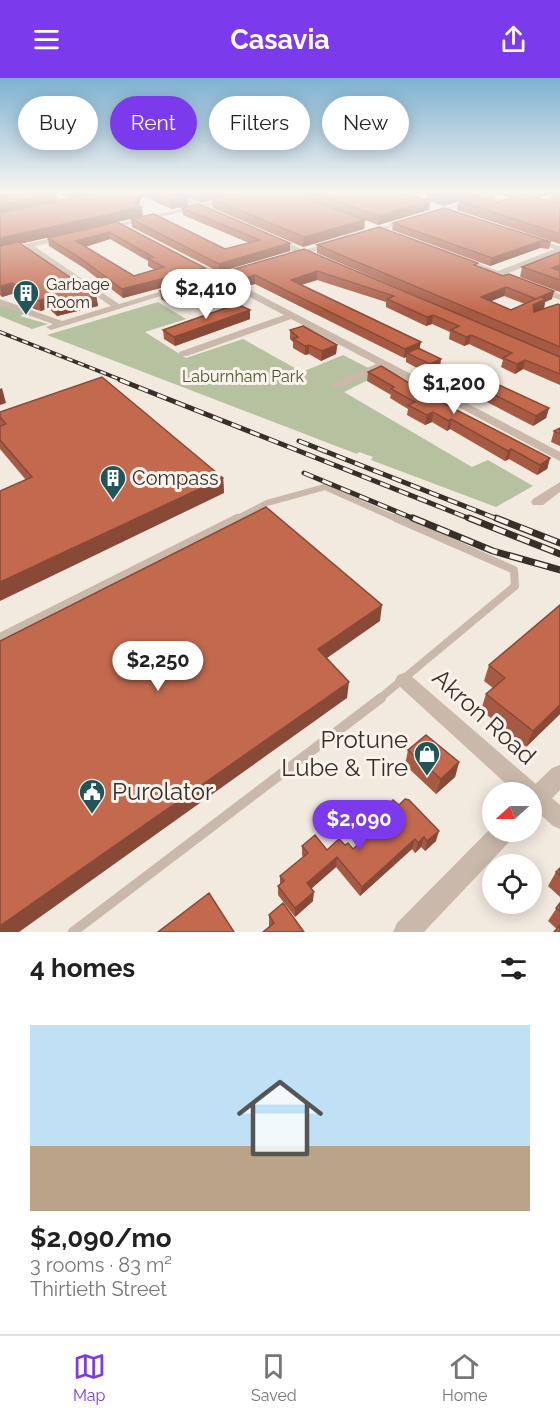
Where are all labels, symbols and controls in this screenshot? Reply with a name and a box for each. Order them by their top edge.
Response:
icon: menu [30,23,63,56]
icon: share [497,23,530,56]
text: Casavia [230,24,330,55]
chip: Buy [18,96,98,150]
chip: Rent [110,96,197,150]
chip: Filters [209,96,310,150]
chip: New [322,96,409,150]
pin: $2,410 [157,269,255,320]
place label: Garbage Room [46,275,110,312]
text: $2,410 [175,276,237,300]
building icon: Garbage Room [11,278,41,316]
pin: $1,200 [405,364,503,415]
park label: Laburnham Park [182,367,304,386]
text: $1,200 [422,371,486,395]
building icon: Compass [98,463,128,501]
place label: Compass [132,466,219,490]
pin: $2,250 [109,641,207,692]
text: $2,250 [126,648,190,672]
street label: Akron Road [427,663,542,771]
place label: Protune Lube & Tire [281,725,408,782]
shop icon: Protune Lube & Tire [412,739,442,777]
public building icon: Purolator [77,777,107,815]
place label: Purolator [112,777,214,806]
north arrow [482,782,542,842]
map controls [482,782,542,914]
pin: $2,090 [310,800,408,851]
text: $2,090 [327,807,391,831]
button: locate [482,854,542,914]
icon: filters [497,952,530,985]
text: 4 homes [30,953,135,983]
icon: home [226,1064,334,1172]
text: $2,090/mo [30,1223,171,1253]
text: 3 rooms · 83 m² [30,1253,172,1277]
text: Thirtieth Street [30,1277,167,1301]
tab: Map [73,1350,106,1405]
tab: Saved [251,1350,297,1405]
tab: Home [442,1350,487,1405]

